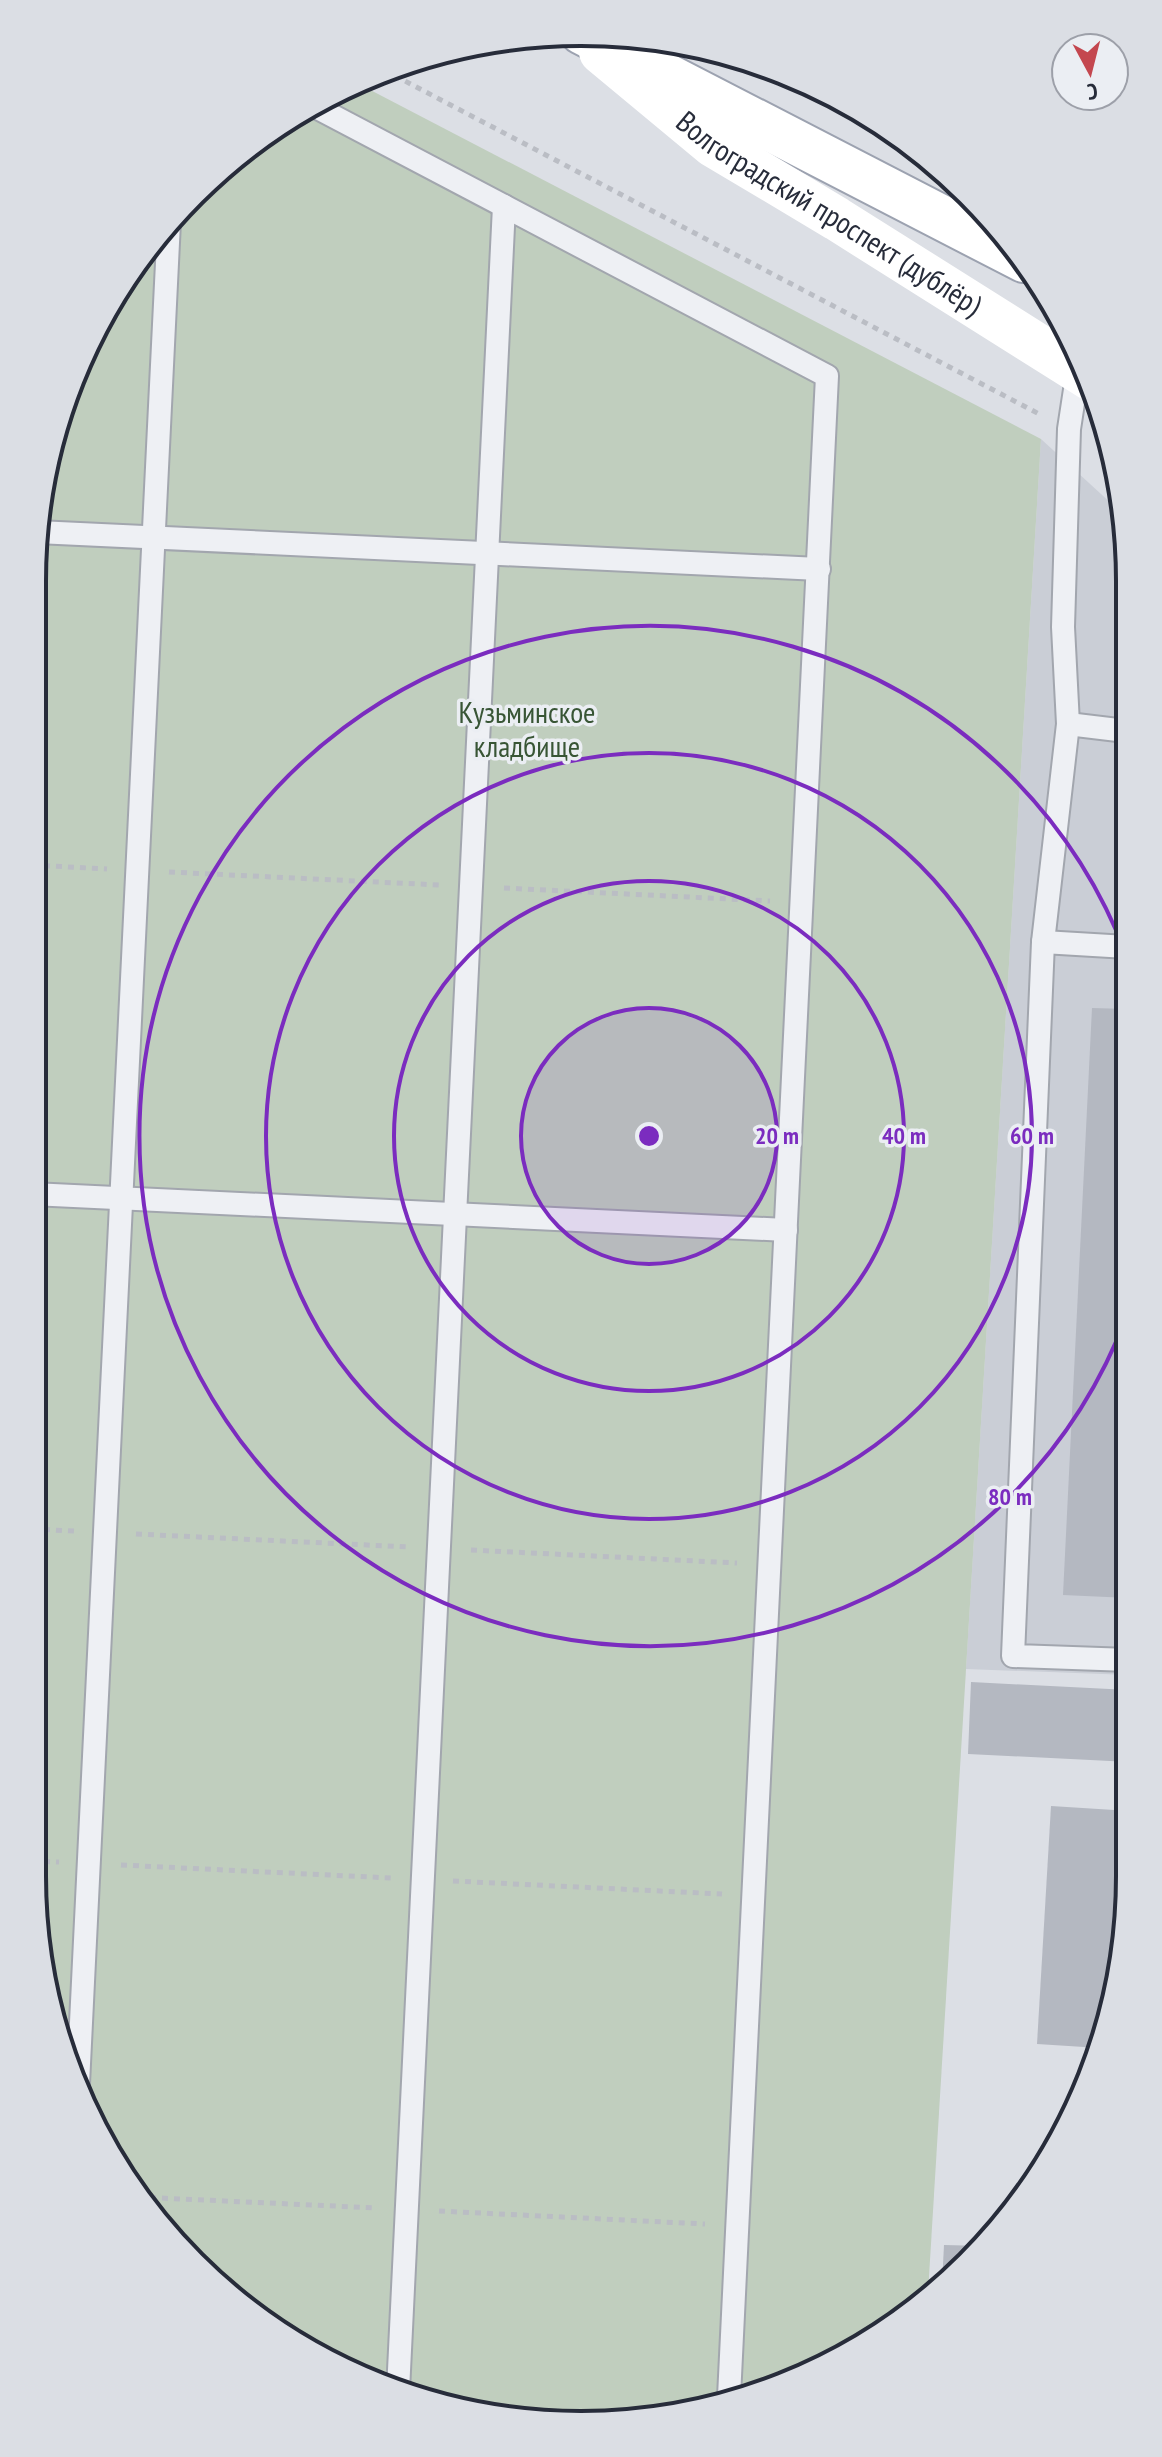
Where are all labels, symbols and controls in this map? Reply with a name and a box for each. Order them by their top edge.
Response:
north arrow [1050,32,1130,112]
text: С [1086,77,1099,106]
street label: Волгоградский проспект (дублёр) [669,102,989,323]
park label: Кузьминское кладбище [459,692,595,765]
text: 20 m [755,1120,799,1151]
text: 40 m [882,1120,926,1151]
text: 60 m [1010,1120,1054,1151]
centre of rings [635,1122,663,1150]
text: 80 m [988,1481,1032,1512]

